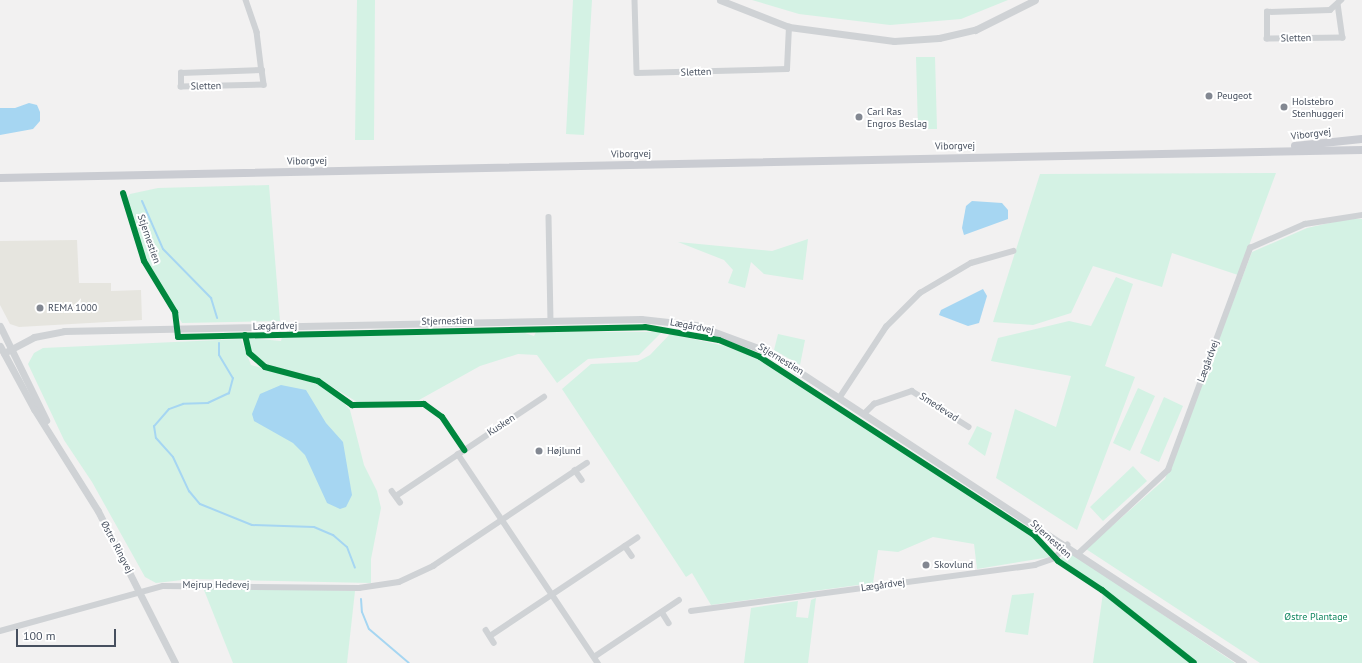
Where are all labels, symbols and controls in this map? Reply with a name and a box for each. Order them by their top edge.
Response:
street label: Sletten [1281,32,1311,44]
street label: Sletten [681,65,711,79]
street label: Sletten [191,80,221,92]
place label: Peugeot [1217,90,1252,102]
marker: Peugeot [1204,91,1214,101]
place label: Holstebro Stenhuggeri [1292,95,1344,118]
marker: Holstebro Stenhuggeri [1279,102,1289,112]
place label: Carl Ras Engros Beslag [867,105,927,128]
marker: Carl Ras Engros Beslag [854,112,864,122]
street label: Viborgvej [1290,126,1332,142]
street label: Viborgvej [935,140,975,152]
street label: Viborgvej [611,148,651,160]
street label: Viborgvej [287,155,327,167]
street label: Stjernestien [135,213,163,265]
place label: REMA 1000 [48,302,98,314]
marker: REMA 1000 [35,303,45,313]
street label: Stjernestien [421,315,473,327]
street label: Lægårdvej [669,316,715,336]
street label: Lægårdvej [253,320,297,332]
street label: Lægårdvej [1195,338,1221,384]
street label: Stjernestien [756,341,806,377]
street label: Smedevad [917,390,961,424]
street label: Kusken [485,412,517,438]
place label: Højlund [547,445,581,457]
marker: Højlund [534,446,544,456]
street label: Stjernestien [1028,517,1074,561]
street label: Østre Ringvej [98,519,136,575]
place label: Skovlund [934,559,973,571]
marker: Skovlund [921,560,931,570]
street label: Lægårdvej [860,576,906,594]
street label: Mejrup Hedevej [182,579,250,591]
park label: Østre Plantage [1284,611,1348,623]
scale bar [18,621,118,647]
text: 100 m [23,628,56,643]

